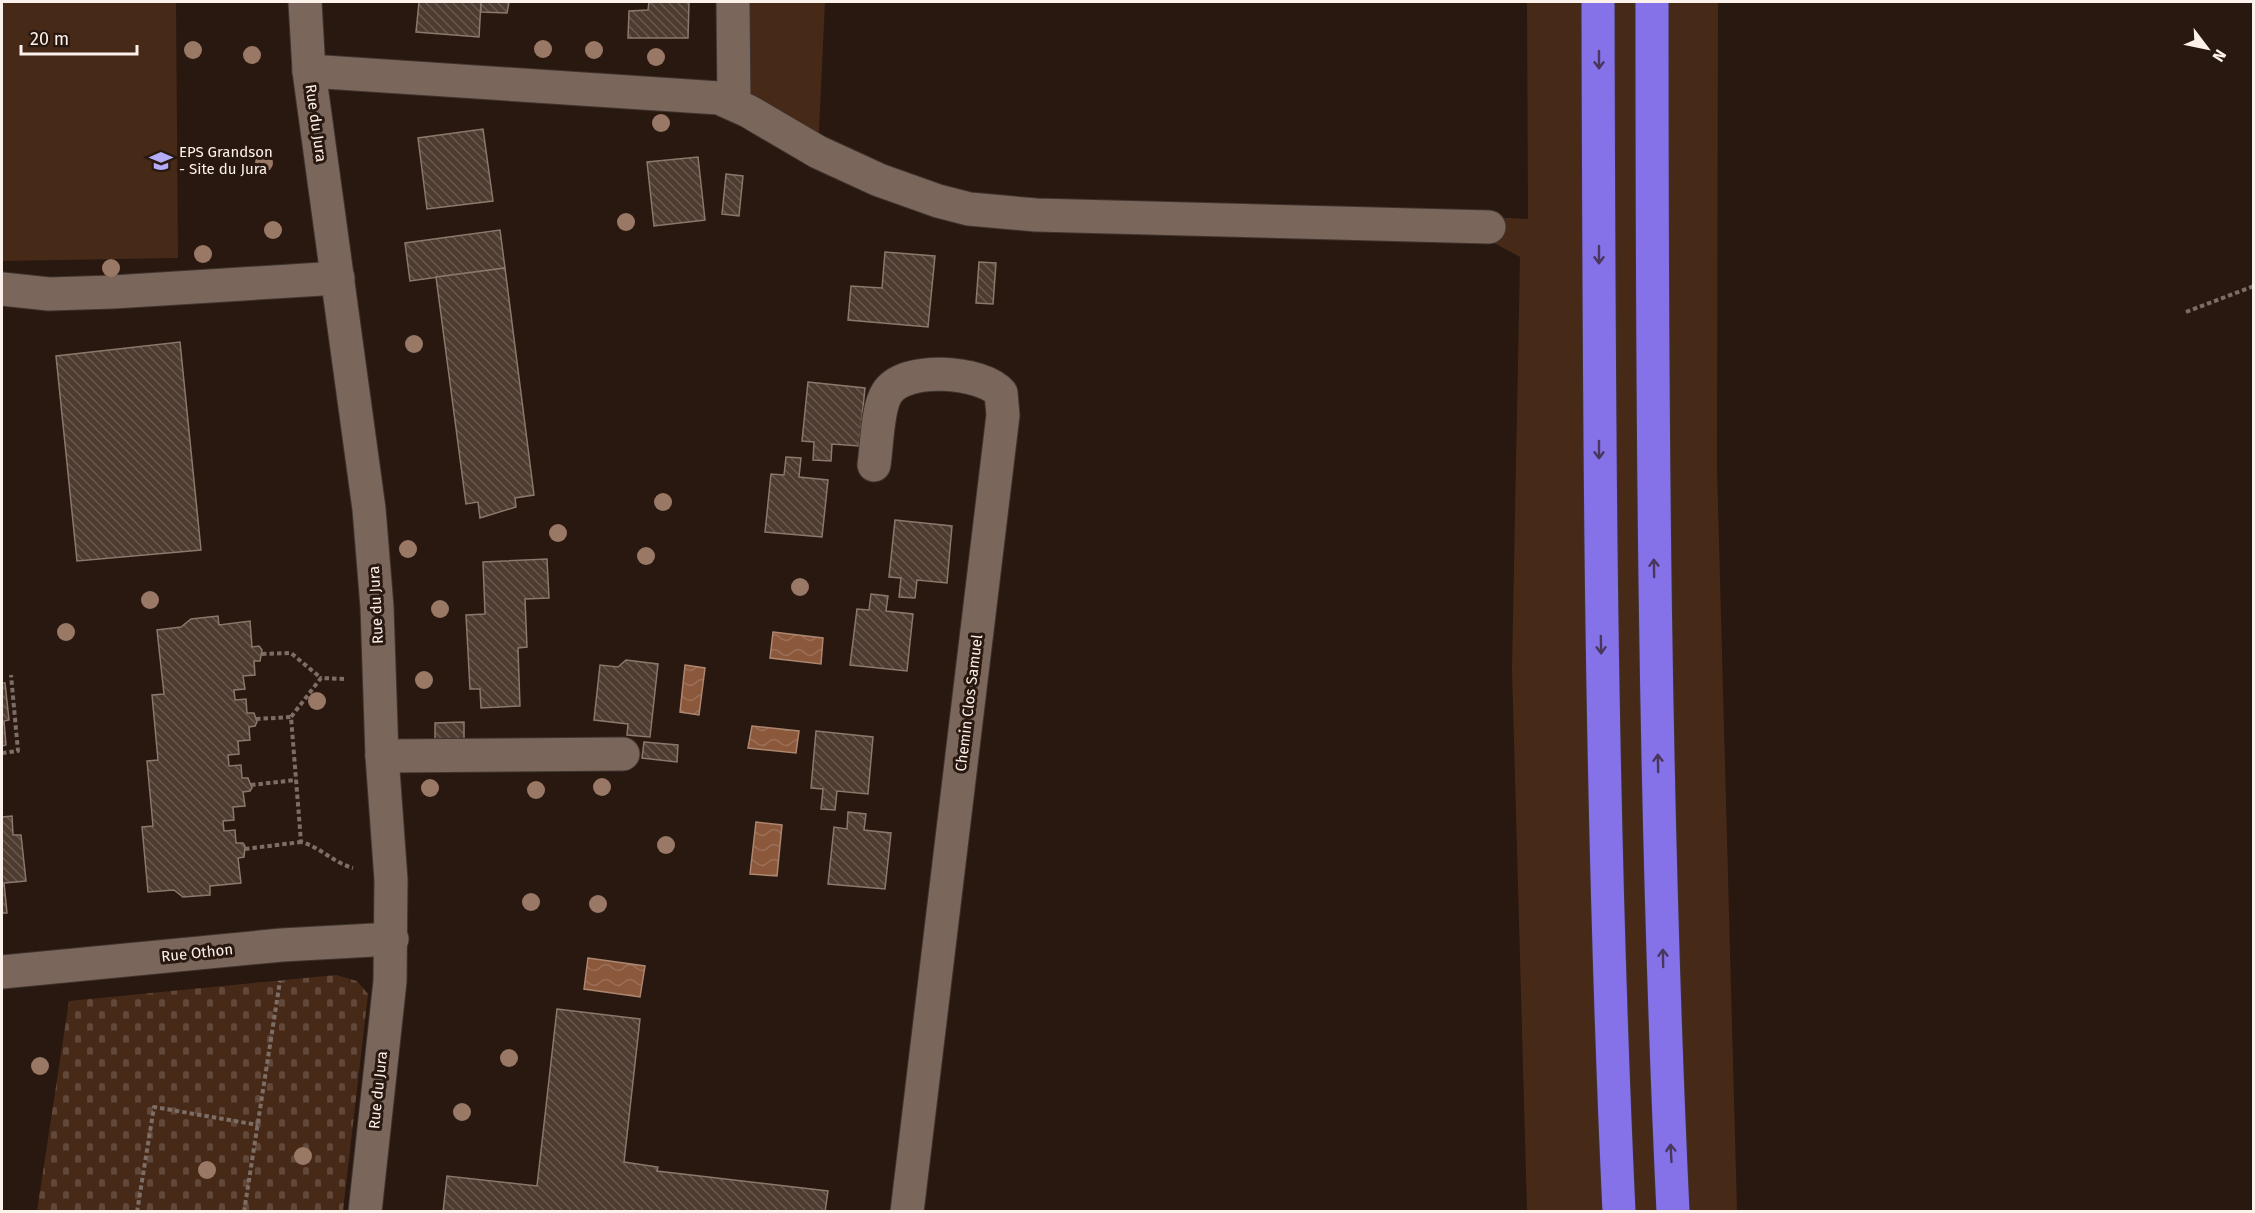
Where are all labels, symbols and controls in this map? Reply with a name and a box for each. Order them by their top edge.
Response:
scale bar [21,18,136,56]
north arrow [2177,18,2237,78]
text: 20 m [30,28,69,50]
text: N [2208,46,2230,65]
one-way arrow [1593,49,1605,69]
street label: Rue du Jura [302,83,330,163]
place label: EPS Grandson - Site du Jura [179,143,273,178]
school or university icon: EPS Grandson - Site du Jura [148,148,174,174]
one-way arrow [1593,244,1605,264]
one-way arrow [1593,439,1605,459]
one-way arrow [1648,559,1660,579]
street label: Rue du Jura [365,565,387,645]
street label: Chemin Clos Samuel [952,633,986,773]
one-way arrow [1596,634,1607,654]
one-way arrow [1653,754,1664,774]
street label: Rue Othon [160,940,234,966]
one-way arrow [1657,949,1668,969]
street label: Rue du Jura [365,1050,391,1130]
one-way arrow [1665,1144,1676,1164]

